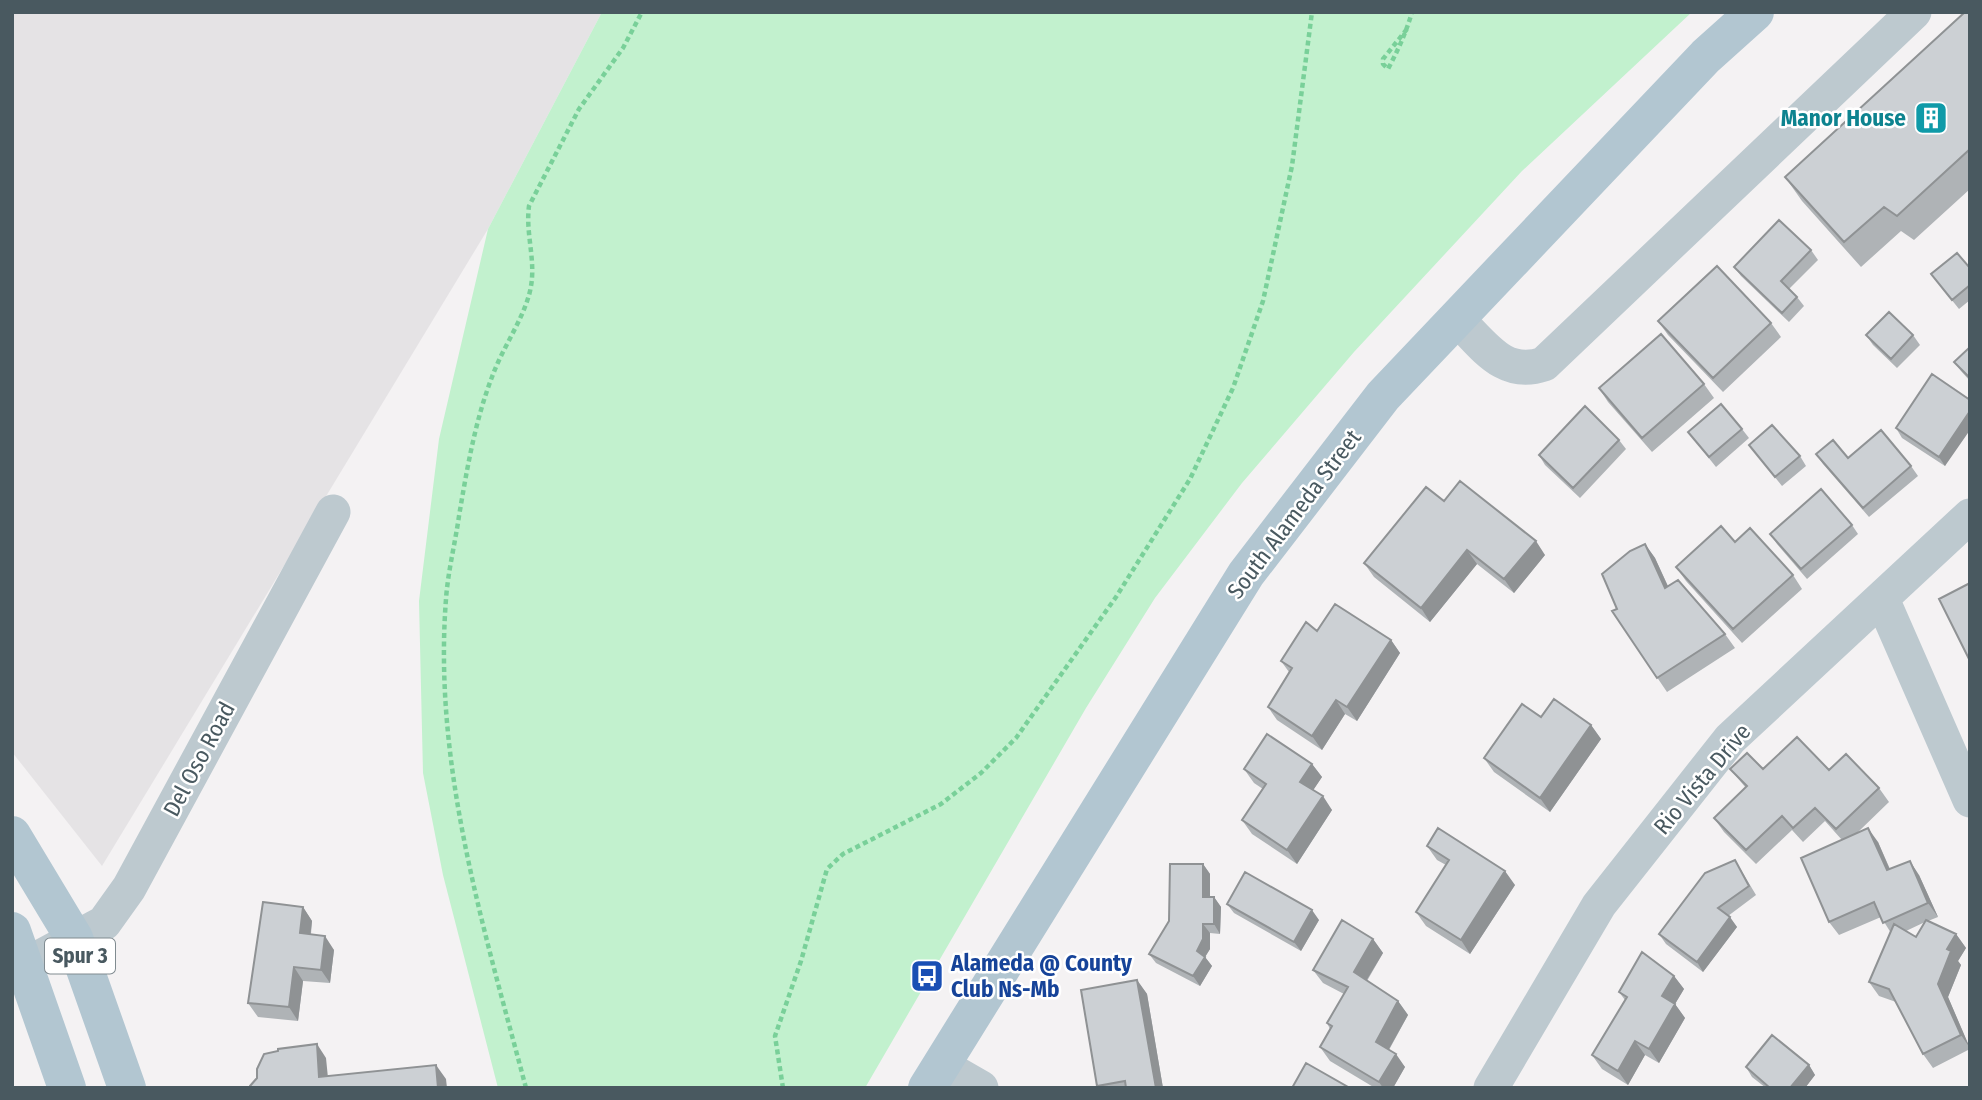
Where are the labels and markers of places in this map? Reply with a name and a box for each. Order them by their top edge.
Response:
building icon: Manor House [1912,99,1950,137]
place label: Manor House [1781,104,1906,132]
place label: Alameda @ County Club Ns-Mb [950,949,1133,1003]
bus stop icon: Alameda @ County Club Ns-Mb [908,957,946,995]

